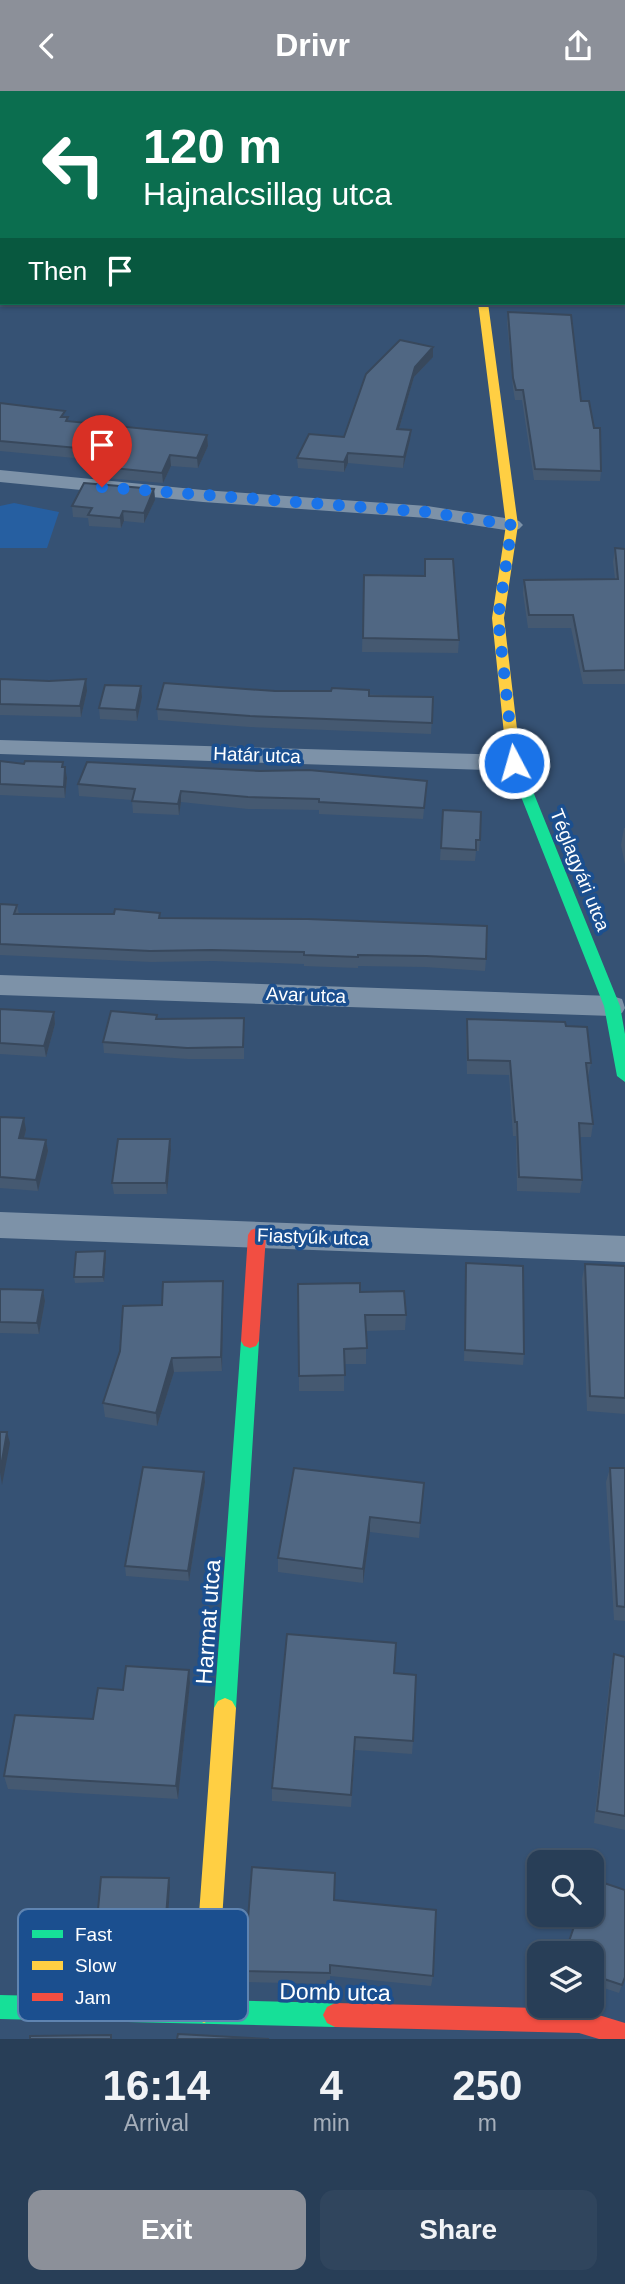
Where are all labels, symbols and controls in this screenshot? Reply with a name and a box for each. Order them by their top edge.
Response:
icon: back [28,27,66,65]
text: Drivr [275,27,350,63]
icon: share [559,27,597,65]
icon: left [28,119,119,210]
text: 120 m [143,119,282,173]
text: Hajnalcsillag utca [143,176,392,212]
icon: arrive [101,252,139,290]
text: Then [28,256,87,286]
pin [72,415,132,487]
icon: arrive [83,426,121,464]
position arrow [477,726,551,800]
street label: Határ utca [213,743,302,767]
street label: Téglagyári utca [546,806,614,935]
street label: Avar utca [266,983,347,1007]
street label: Fiastyúk utca [257,1225,370,1249]
street label: Harmat utca [191,1558,225,1685]
map controls [527,1850,604,2018]
button: search [527,1850,604,1927]
legend [18,1909,248,2021]
text: Fast [75,1924,113,1945]
button: layers [527,1941,604,2018]
text: Slow [75,1955,116,1976]
street label: Domb utca [279,1978,391,2006]
text: Jam [75,1987,111,2008]
text: 16:14 [103,2062,210,2109]
text: 4 [319,2062,343,2109]
text: 250 [452,2062,522,2109]
text: Arrival [124,2110,189,2136]
text: min [313,2110,350,2136]
text: m [478,2110,497,2136]
button: Exit [28,2190,306,2270]
button: Share [320,2190,597,2270]

